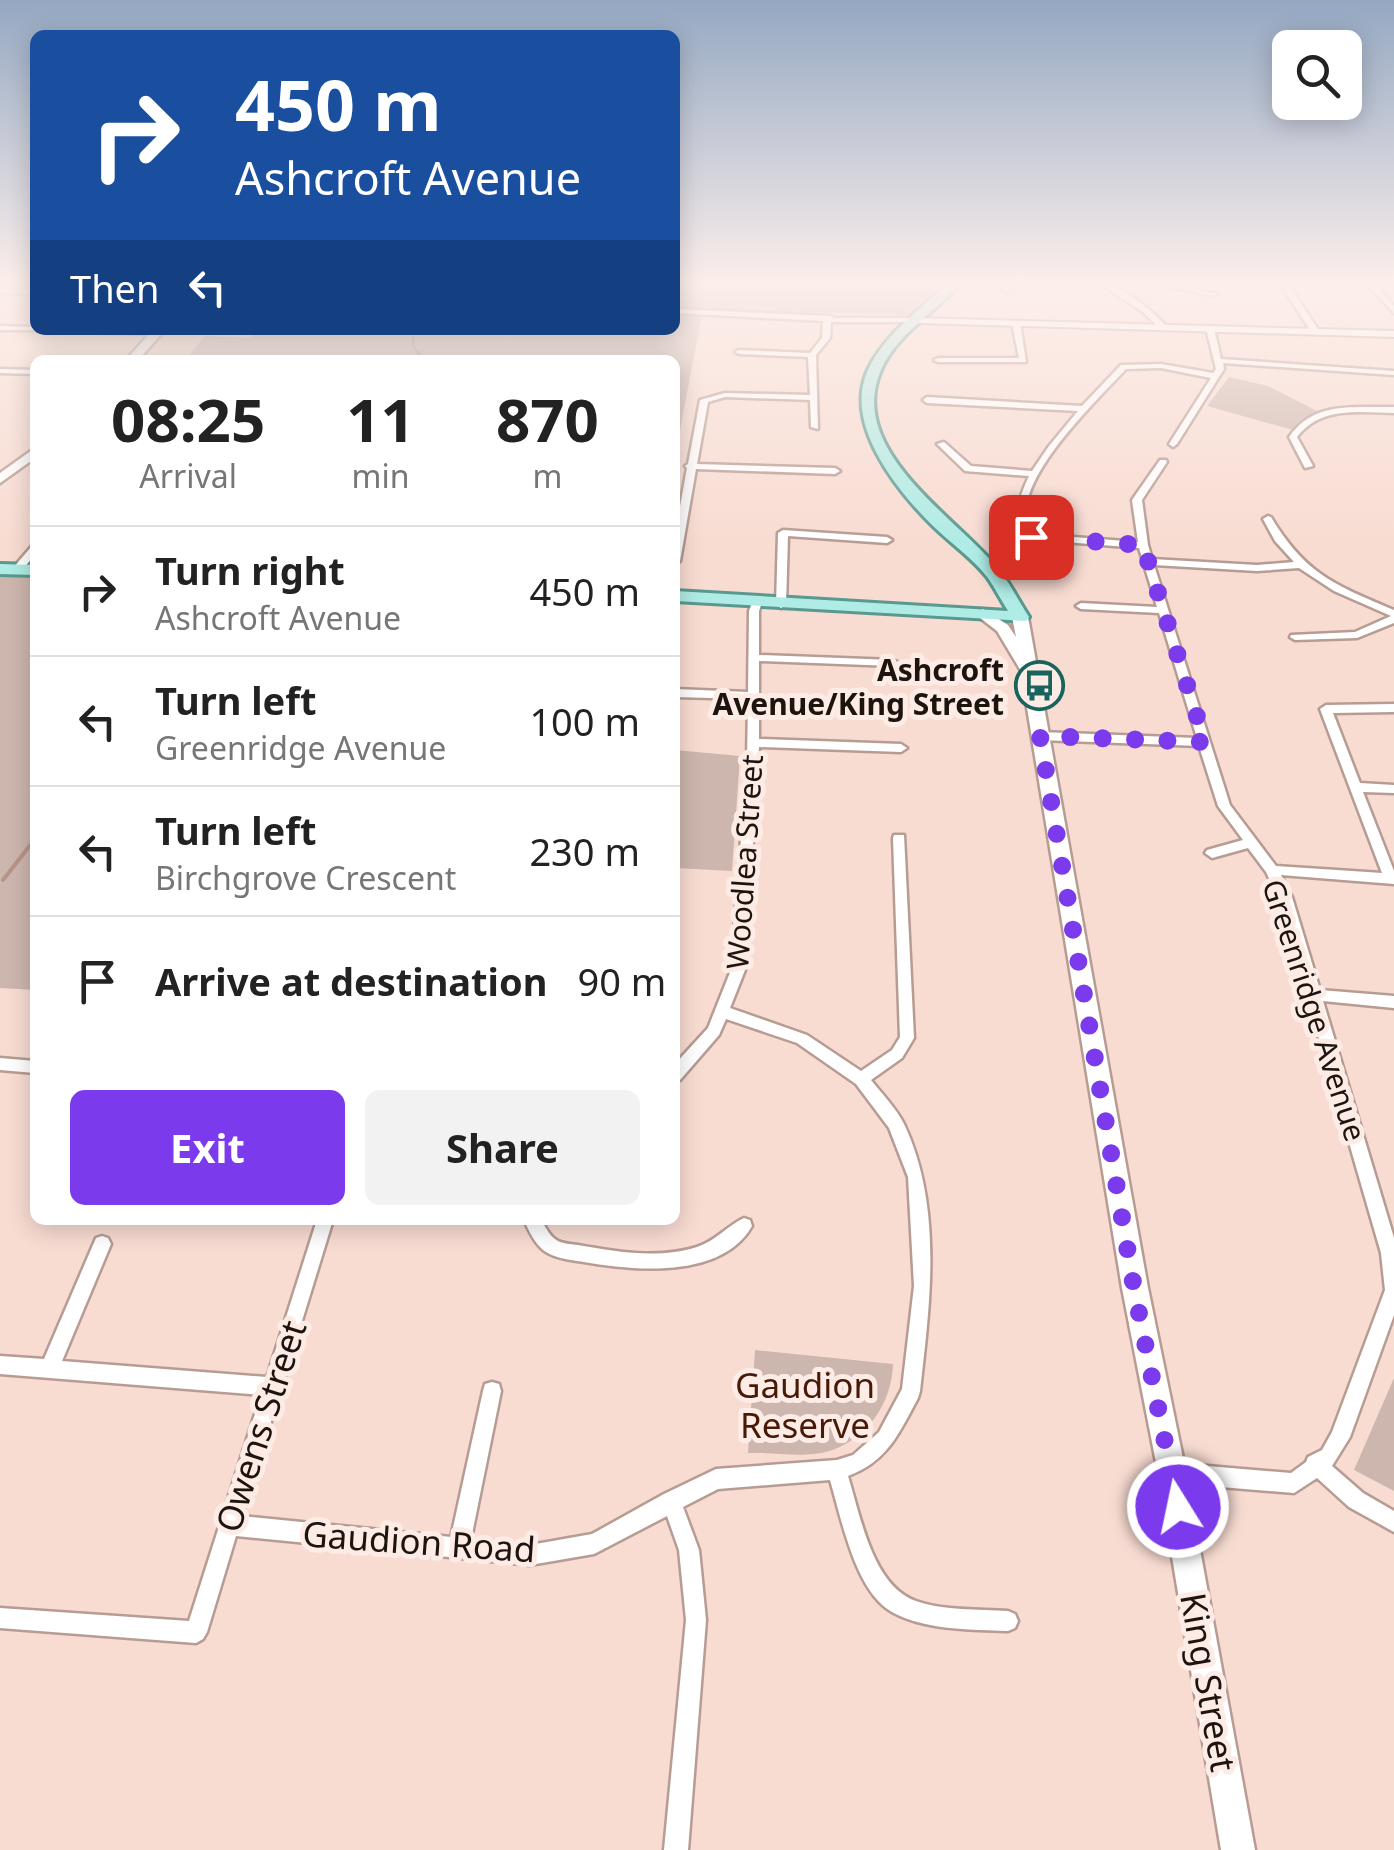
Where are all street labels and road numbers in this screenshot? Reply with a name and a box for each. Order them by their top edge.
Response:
street label: Woodlea Street [716,753,772,971]
street label: Greenridge Avenue [1253,874,1377,1146]
street label: Owens Street [204,1314,316,1538]
street label: Gaudion Road [301,1509,537,1573]
street label: King Street [1170,1589,1248,1775]

